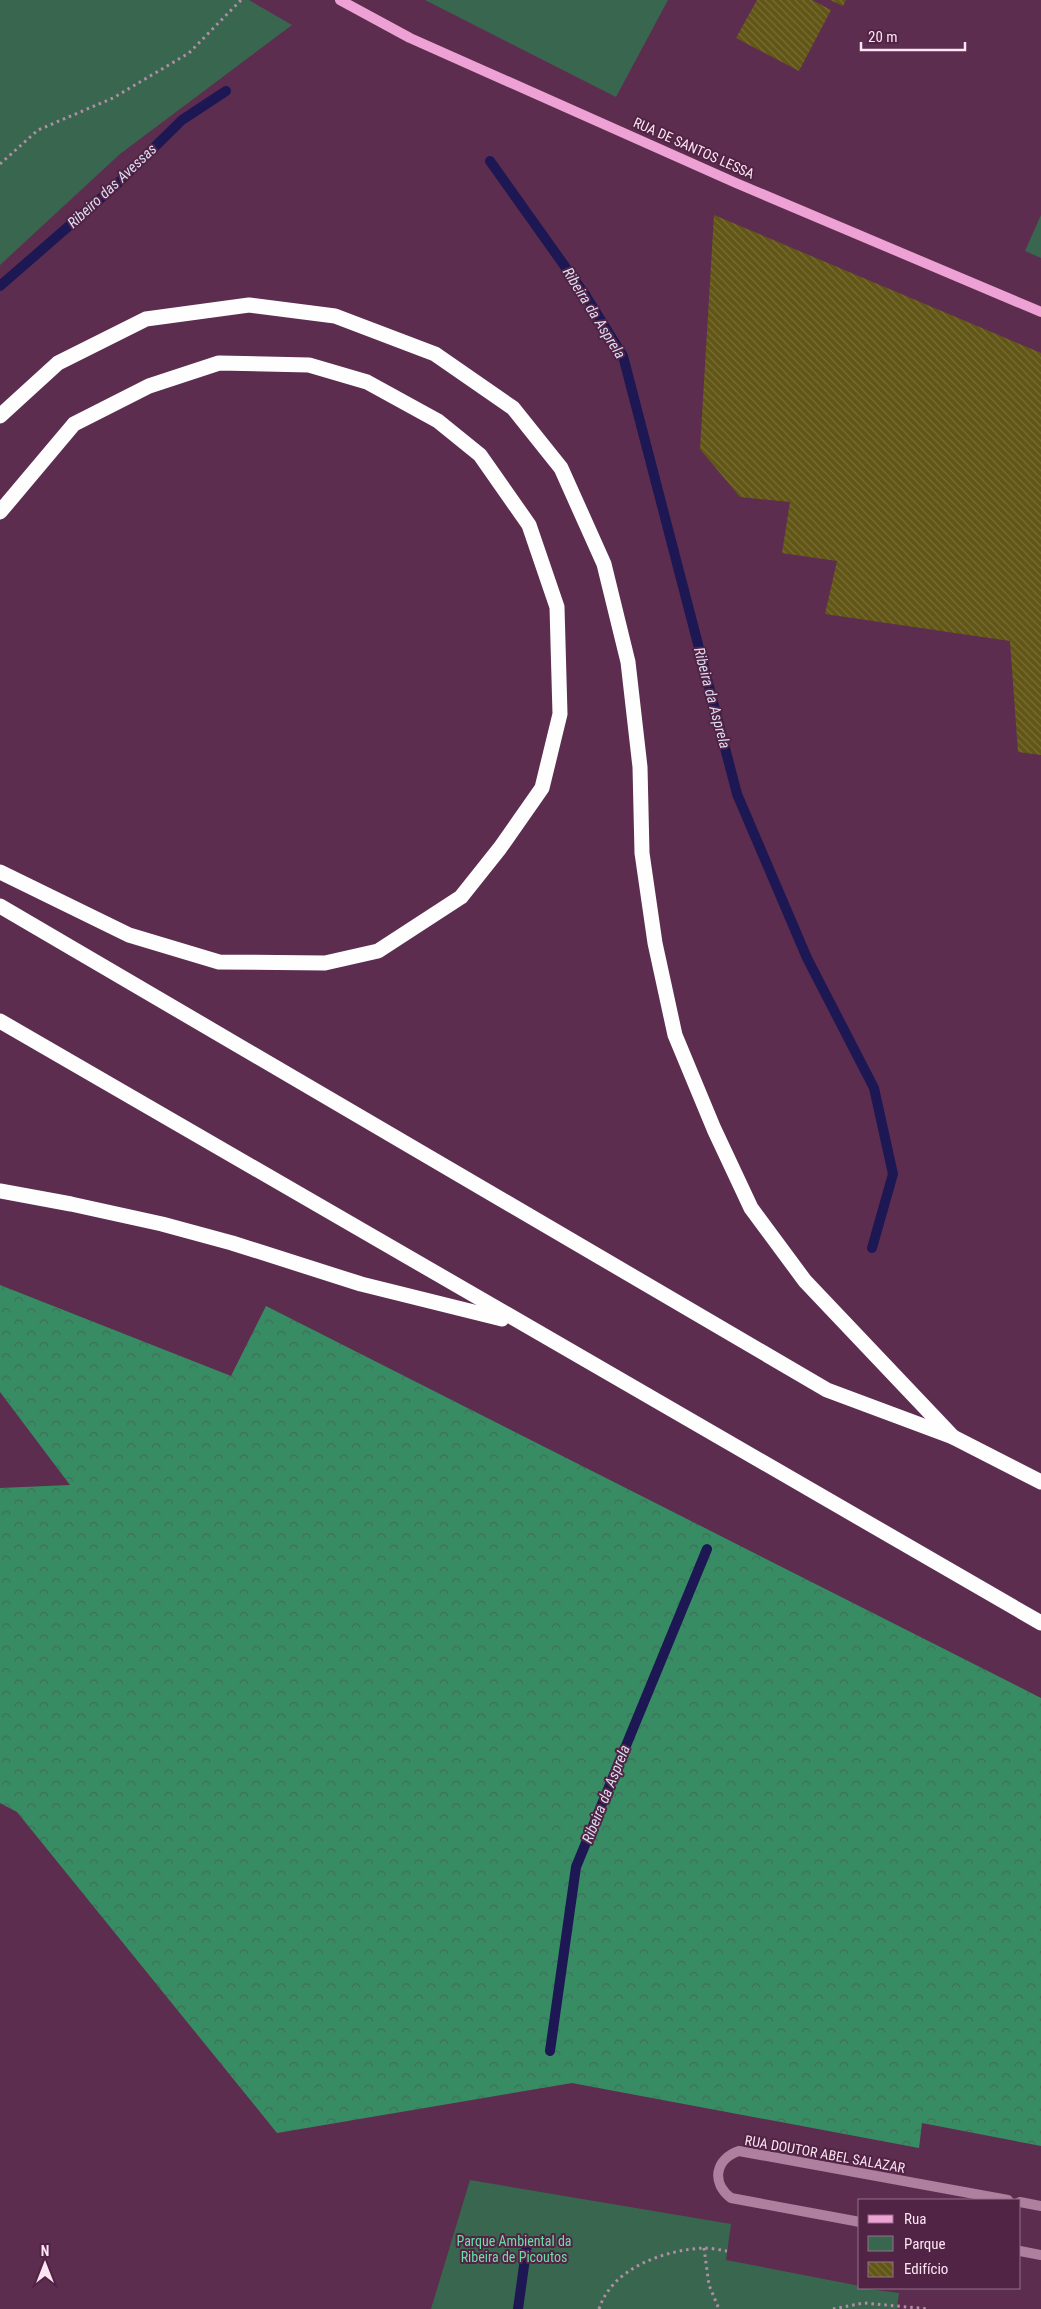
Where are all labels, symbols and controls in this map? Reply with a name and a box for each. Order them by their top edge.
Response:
scale bar [861,20,965,52]
text: 20 m [868,28,898,46]
street label: RUA DE SANTOS LESSA [631,114,757,182]
water label: Ribeiro das Avessas [64,140,161,232]
water label: Ribeira da Asprela [559,264,629,362]
water label: Ribeira da Asprela [690,645,734,751]
water label: Ribeira da Asprela [578,1742,634,1846]
street label: RUA DOUTOR ABEL SALAZAR [744,2132,907,2176]
legend [858,2199,1021,2289]
text: Rua [904,2210,926,2228]
park label: Parque Ambiental da Ribeira de Picoutos [456,2233,572,2265]
text: Parque [904,2235,946,2253]
north arrow [20,2239,70,2289]
text: N [41,2243,49,2259]
text: Edifício [904,2260,948,2278]

